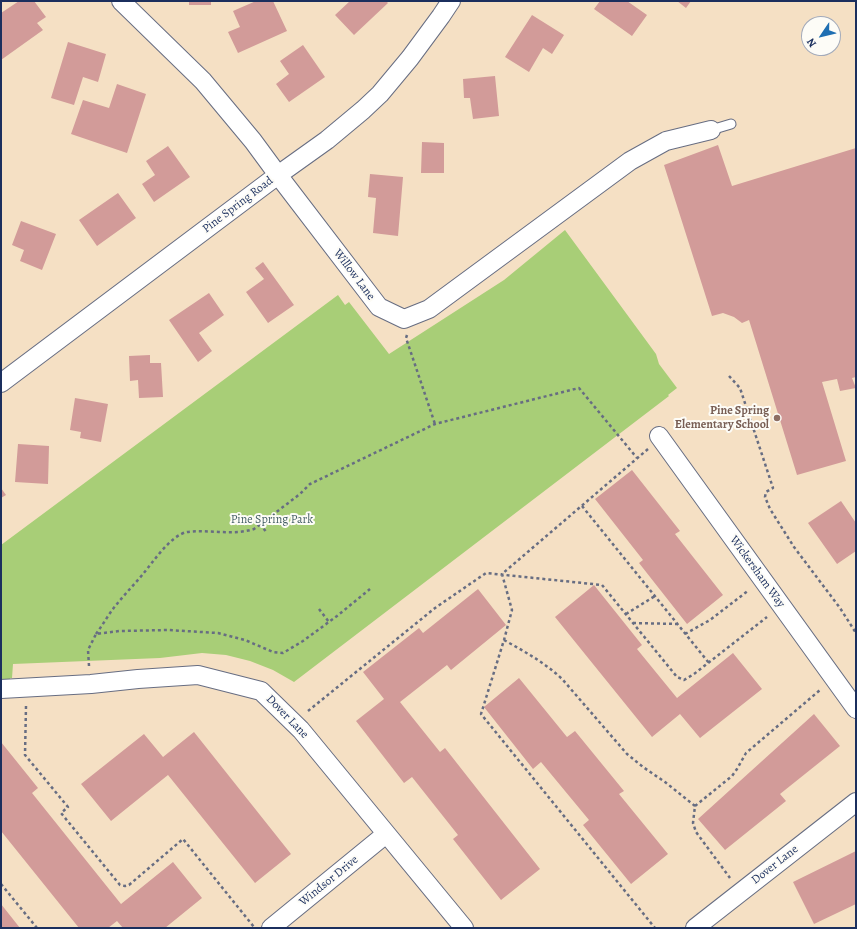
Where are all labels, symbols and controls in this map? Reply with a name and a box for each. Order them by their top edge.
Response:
north arrow [801,16,841,56]
text: N [803,35,820,50]
street label: Pine Spring Road [200,174,276,236]
street label: Willow Lane [330,247,378,303]
place label: Pine Spring Elementary School [675,404,769,432]
marker: Pine Spring Elementary School [772,413,782,423]
park label: Pine Spring Park [231,513,313,527]
street label: Wickersham Way [726,533,788,611]
street label: Dover Lane [263,692,311,742]
street label: Dover Lane [749,842,801,888]
street label: Windsor Drive [297,853,361,909]

